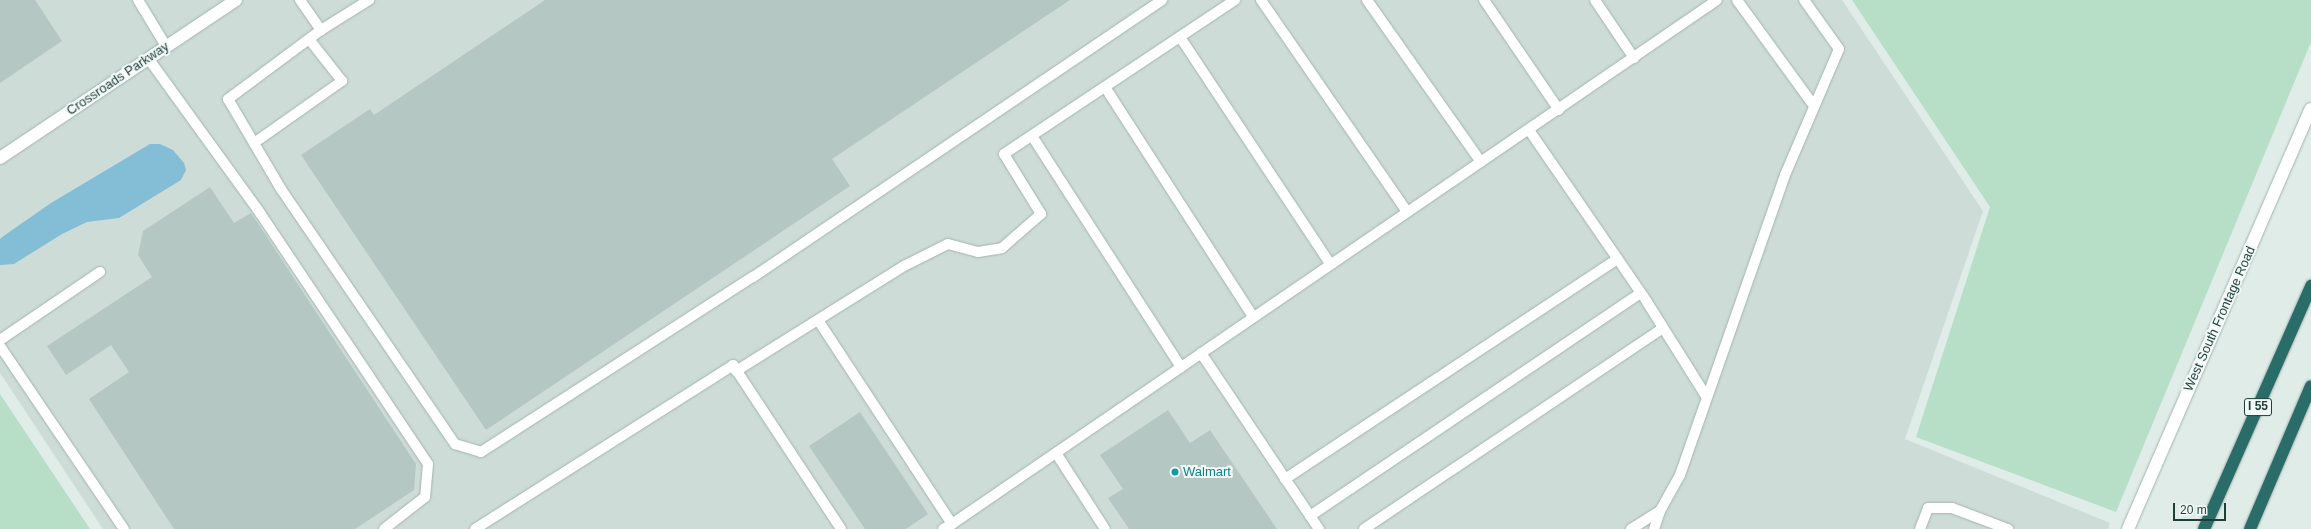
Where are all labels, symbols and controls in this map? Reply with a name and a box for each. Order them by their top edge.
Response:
street label: Crossroads Parkway [64,39,172,119]
street label: West South Frontage Road [2181,244,2259,394]
road number: I 55 [2243,397,2273,417]
place label: Walmart [1183,464,1231,480]
marker: Walmart [1170,467,1180,477]
scale bar [2175,495,2228,521]
text: 20 m [2180,503,2207,517]

